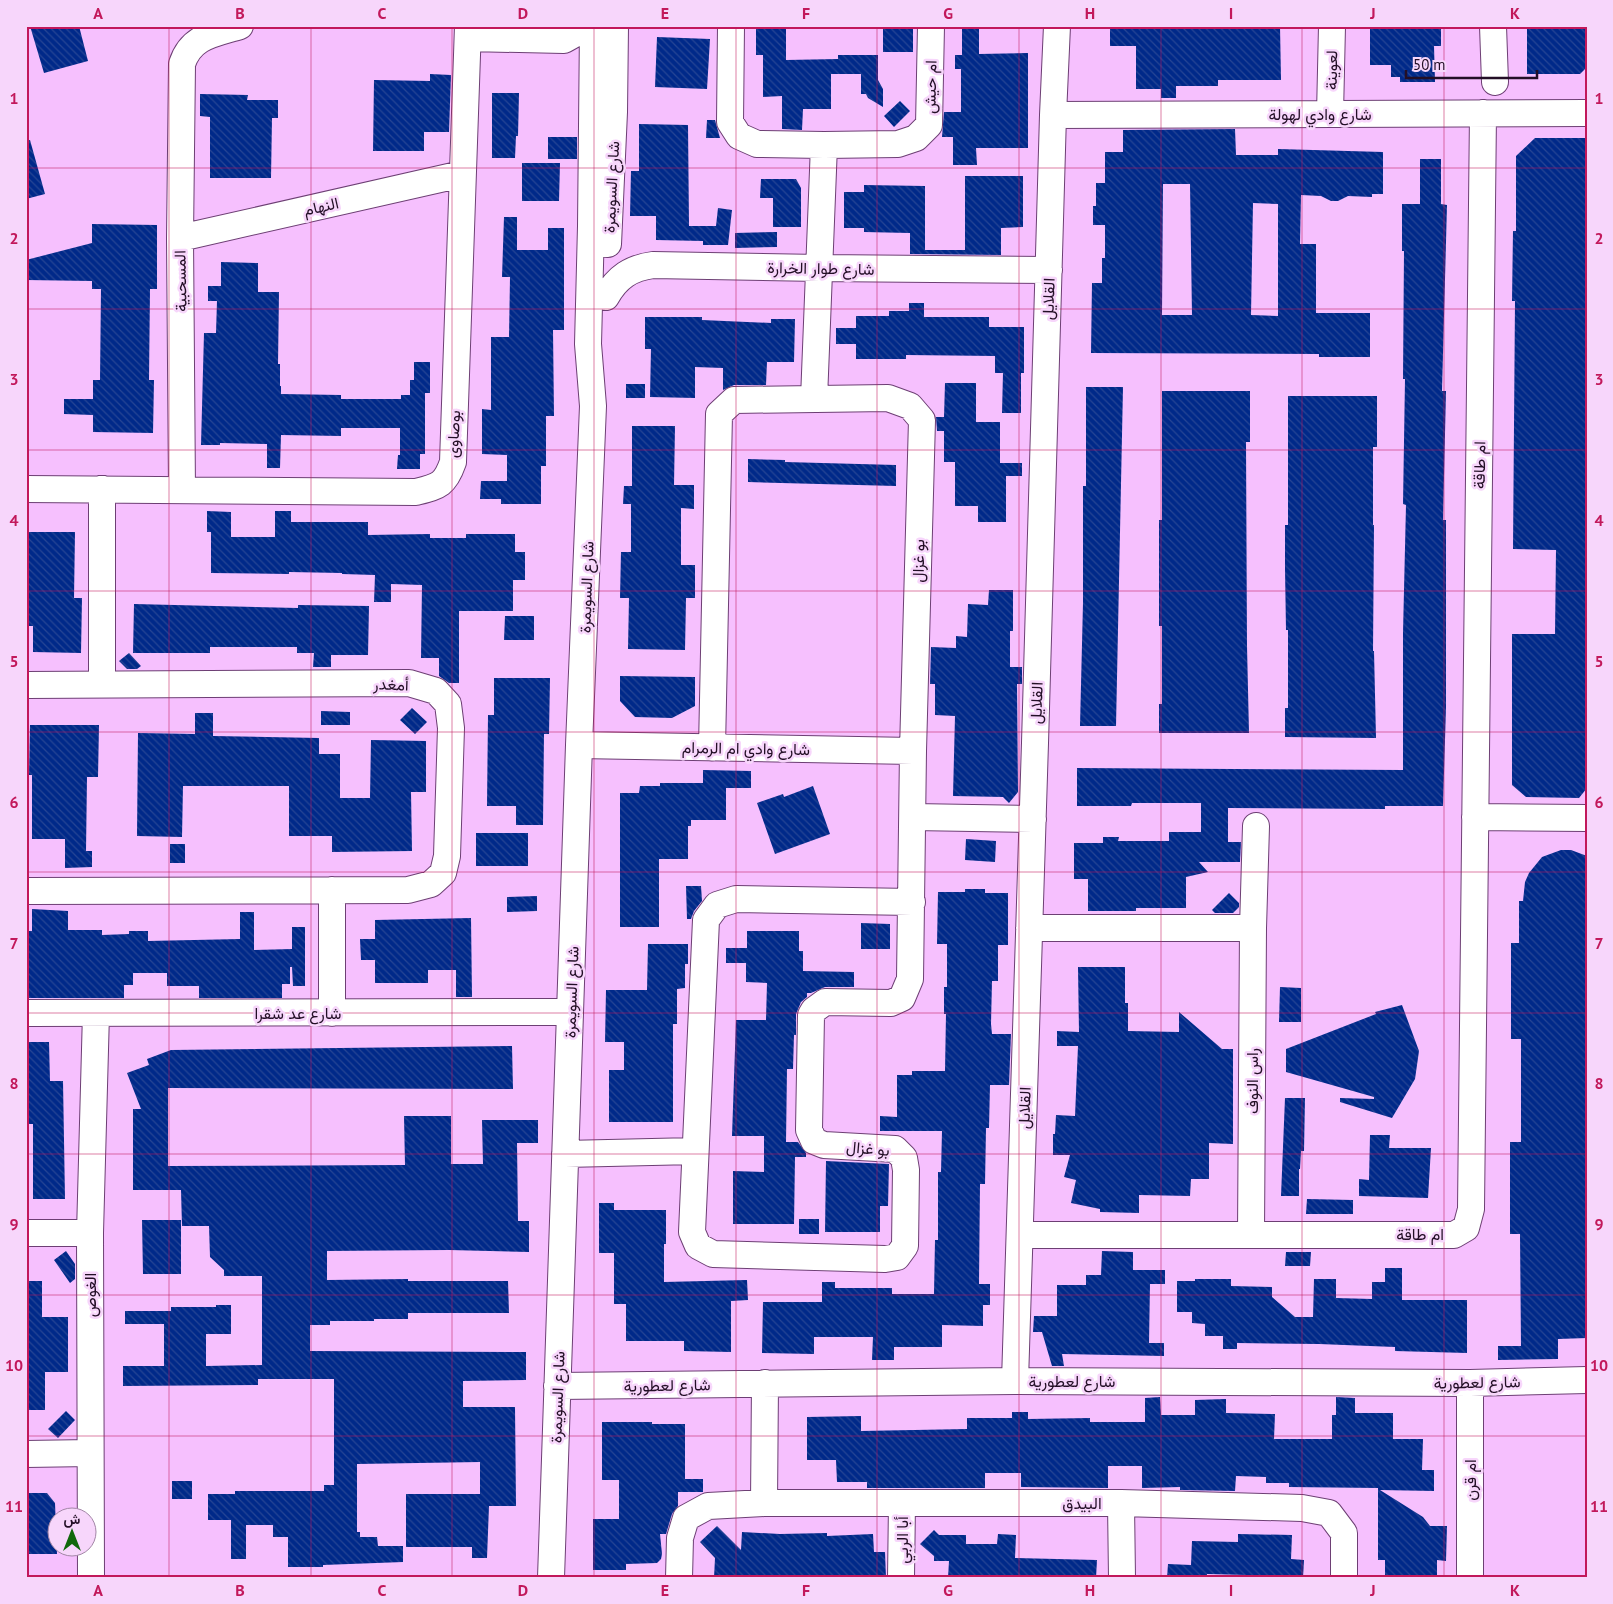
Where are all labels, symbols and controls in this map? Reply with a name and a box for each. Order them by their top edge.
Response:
text: A [93,3,103,23]
text: B [235,3,245,23]
text: C [378,3,387,23]
text: D [518,3,528,23]
text: E [661,3,669,23]
text: F [802,3,810,23]
text: G [943,3,953,23]
text: H [1085,3,1095,23]
text: I [1229,3,1233,23]
text: J [1369,3,1376,23]
text: K [1510,3,1520,23]
scale bar [1406,48,1537,80]
street label: لعوينة [1321,50,1342,90]
text: 50 m [1413,55,1446,74]
street label: ام حيش [920,60,941,114]
text: 1 [9,88,19,108]
text: 1 [1594,88,1604,108]
street label: شارع وادي لهولة [1268,104,1372,128]
street label: شارع السويمرة [599,141,625,234]
street label: النهام [302,192,341,221]
text: 2 [9,228,19,248]
text: 2 [1594,228,1604,248]
street label: المسحبية [169,250,191,312]
street label: شارع طوار الخرارة [767,257,875,281]
street label: القلايل [1037,278,1060,320]
text: 3 [9,369,19,389]
text: 3 [1594,369,1604,389]
street label: بوصاوى [442,410,465,458]
street label: ام طاقة [1469,441,1490,489]
text: 4 [9,510,19,530]
text: 4 [1594,510,1604,530]
street label: بو غزال [908,539,929,583]
street label: شارع السويمرة [574,541,600,633]
text: 5 [9,651,19,671]
text: 5 [1594,651,1604,671]
street label: أمغدر [372,673,409,696]
street label: القلايل [1025,682,1048,724]
street label: شارع وادي ام الرمرام [682,737,810,763]
text: 6 [9,792,19,812]
text: 6 [1594,792,1604,812]
text: 7 [9,933,19,953]
text: 7 [1594,933,1604,953]
street label: شارع السويمرة [559,946,585,1038]
street label: شارع عد شقرا [255,1003,341,1025]
street label: راس النوف [1242,1048,1263,1114]
text: 8 [9,1073,19,1093]
text: 8 [1594,1073,1604,1093]
street label: القلايل [1013,1087,1036,1129]
street label: بو غزال [845,1136,891,1161]
text: 9 [9,1214,19,1234]
text: 9 [1594,1214,1604,1234]
street label: ام طاقة [1396,1224,1444,1245]
street label: الغوص [80,1273,101,1317]
street label: شارع السويمرة [545,1351,571,1443]
text: 10 [5,1355,23,1375]
text: 10 [1590,1355,1608,1375]
street label: شارع لعطورية [1029,1371,1115,1393]
street label: شارع لعطورية [1433,1371,1521,1395]
street label: شارع لعطورية [623,1374,711,1398]
street label: ام قرن [1460,1459,1481,1501]
street label: البيدق [1062,1493,1102,1513]
text: 11 [5,1496,23,1516]
text: 11 [1590,1496,1608,1516]
north arrow [48,1506,98,1556]
text: ش [64,1510,81,1528]
street label: أبا الربي [892,1516,916,1564]
text: A [93,1580,103,1600]
text: B [235,1580,245,1600]
text: C [378,1580,387,1600]
text: D [518,1580,528,1600]
text: E [661,1580,669,1600]
text: F [802,1580,810,1600]
text: G [943,1580,953,1600]
text: H [1085,1580,1095,1600]
text: I [1229,1580,1233,1600]
text: J [1369,1580,1376,1600]
text: K [1510,1580,1520,1600]

